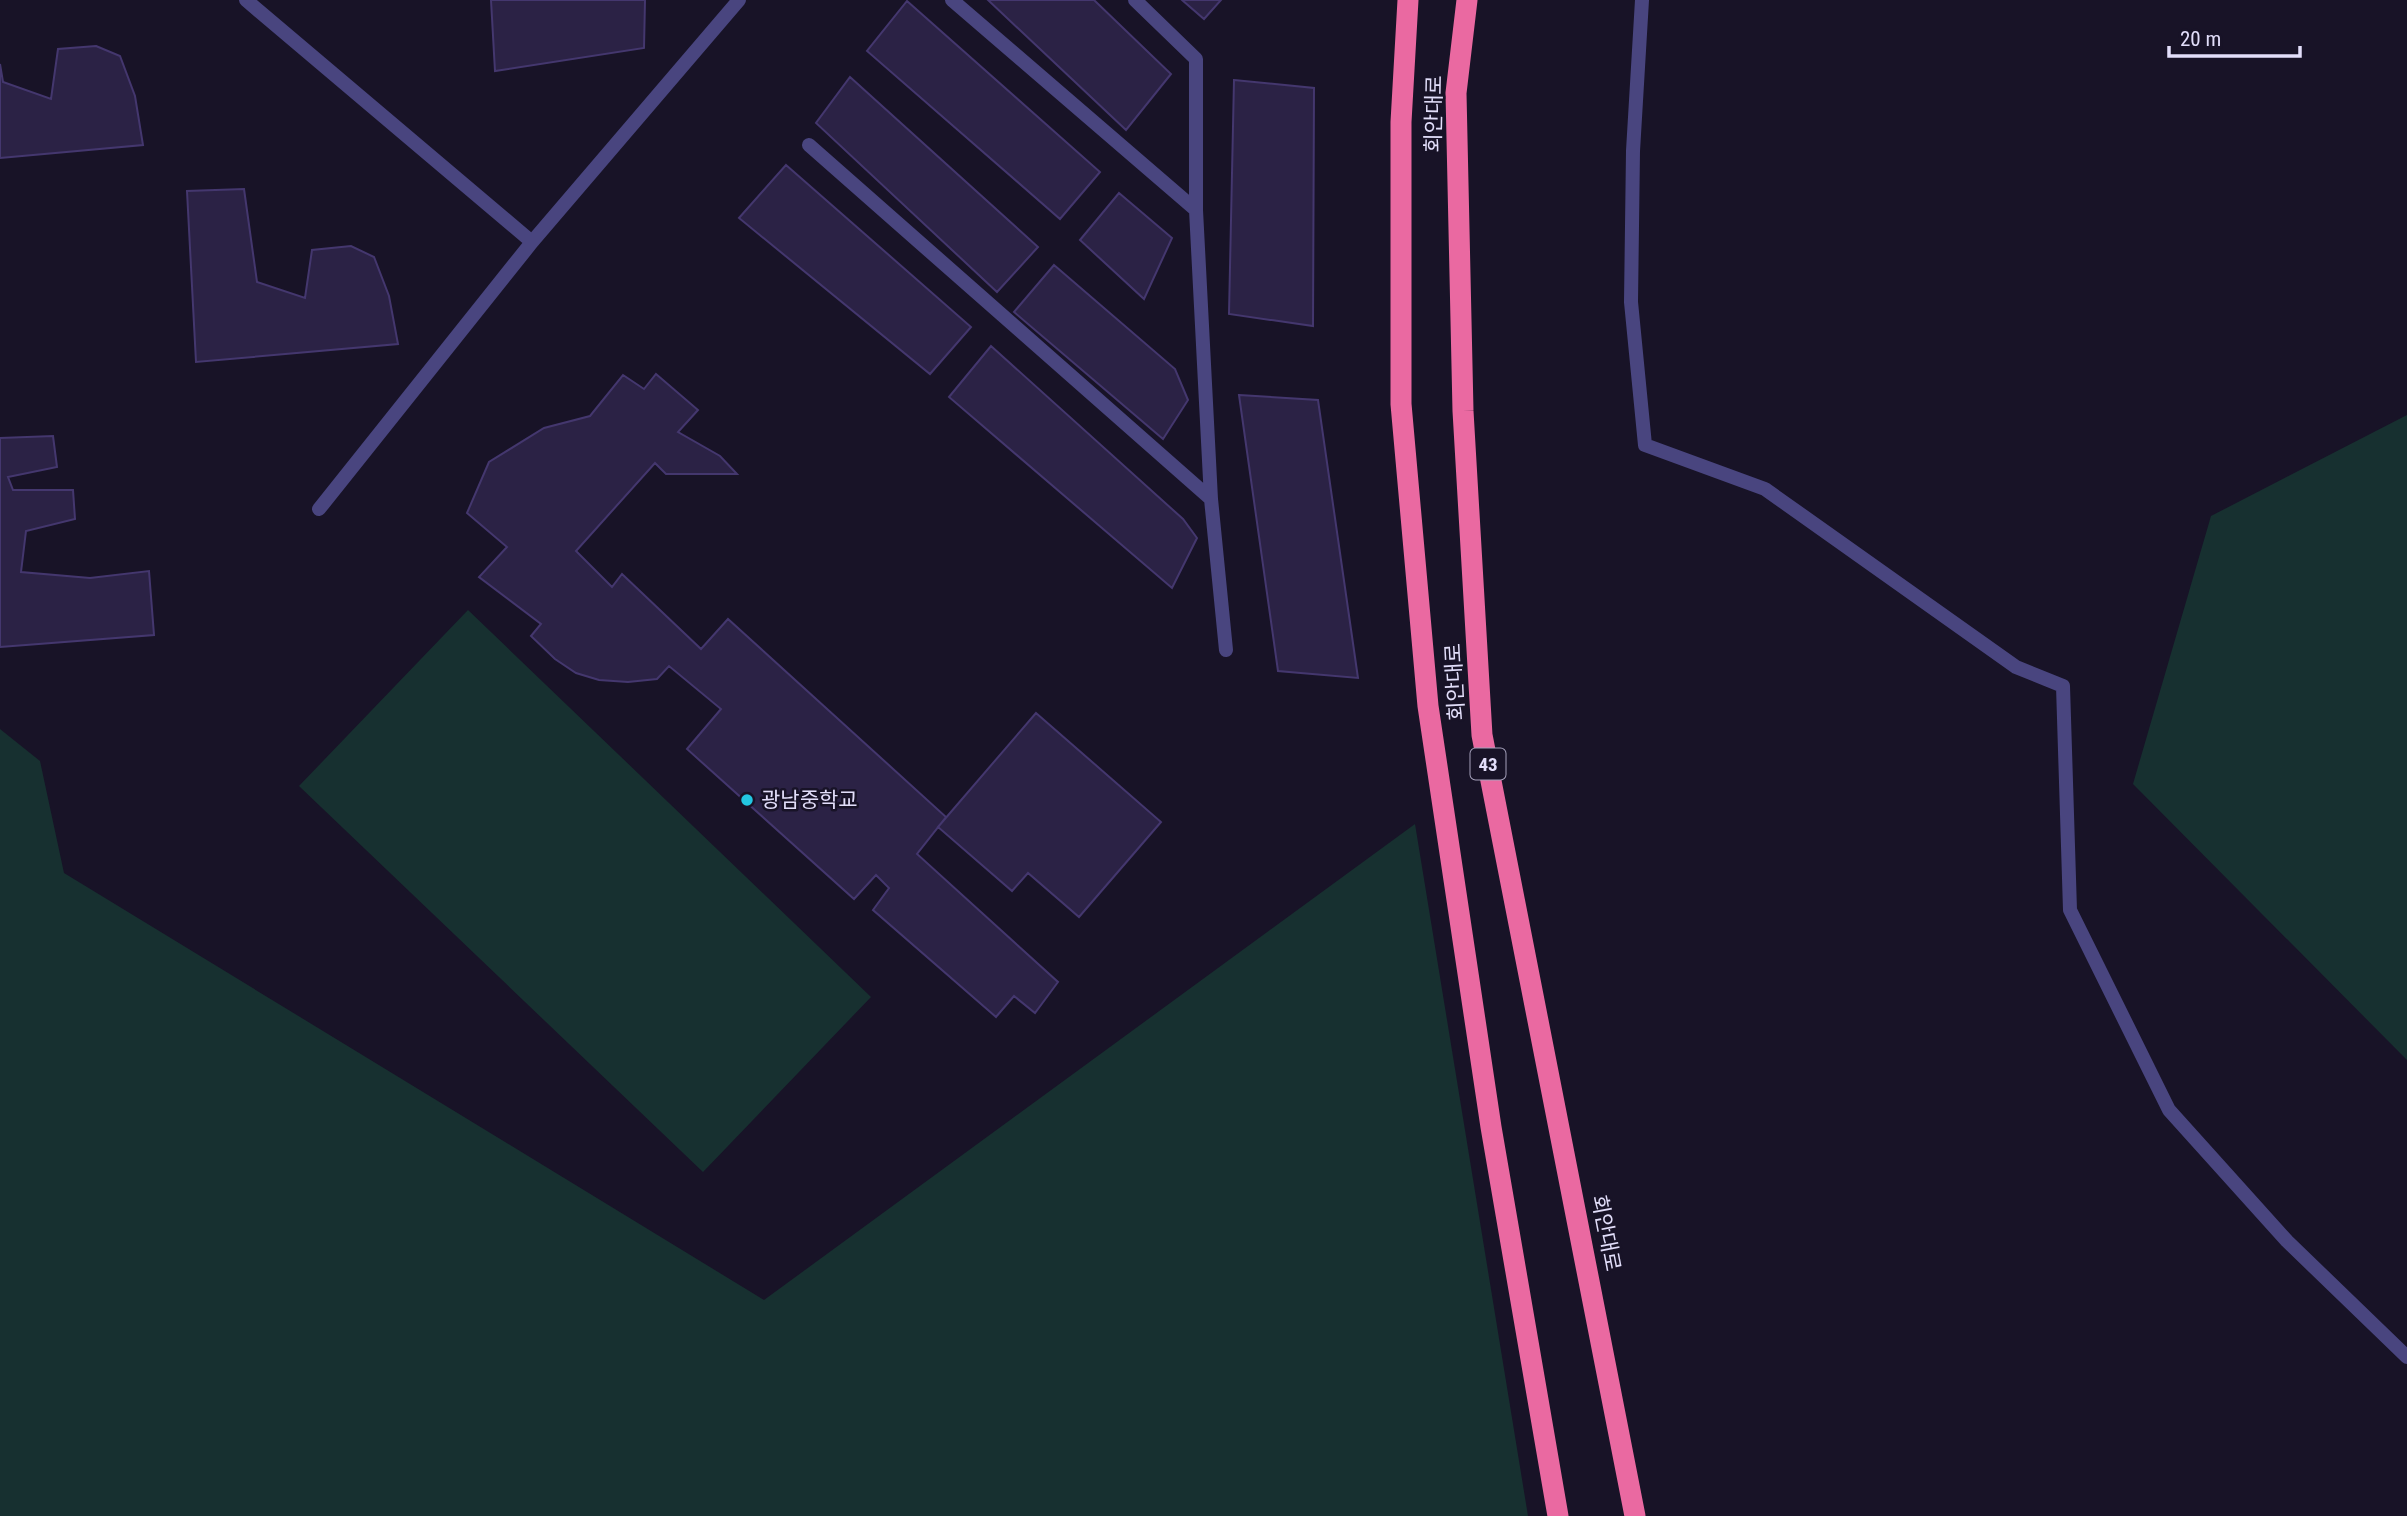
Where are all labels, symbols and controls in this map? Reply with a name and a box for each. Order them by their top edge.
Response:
scale bar [2169,14,2300,58]
text: 20 m [2180,27,2221,51]
street label: 회안대로 [1421,75,1447,153]
street label: 회안대로 [1441,643,1469,721]
road number: 43 [1470,748,1506,779]
place label: 광남중학교 [761,788,858,812]
marker: 광남중학교 [739,792,755,808]
street label: 회안대로 [1587,1193,1625,1273]

